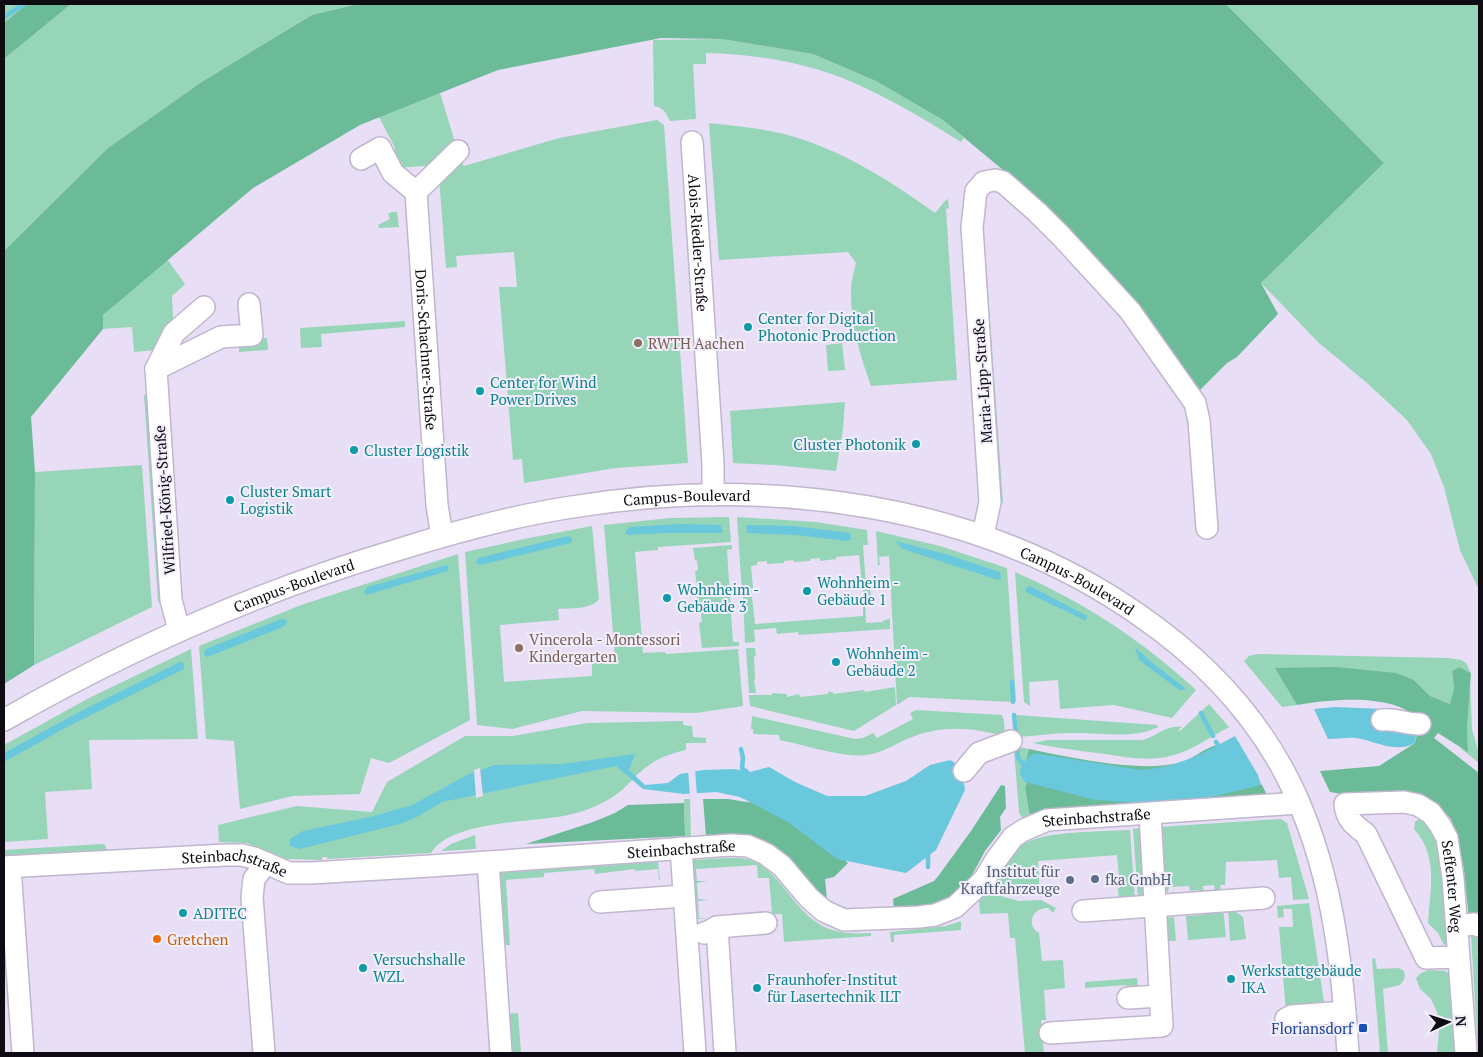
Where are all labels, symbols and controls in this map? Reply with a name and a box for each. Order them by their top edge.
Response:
street label: Alois-Riedler-Straße [684,173,713,312]
street label: Doris-Schachner-Straße [411,268,442,431]
place label: Center for Digital Photonic Production [758,308,896,345]
street label: Maria-Lipp-Straße [968,318,996,444]
marker: Center for Digital Photonic Production [742,321,754,333]
place label: RWTH Aachen [648,333,744,353]
marker: RWTH Aachen [632,337,644,349]
place label: Center for Wind Power Drives [490,372,597,409]
marker: Center for Wind Power Drives [474,385,486,397]
street label: Wilfried-König-Straße [149,425,179,575]
place label: Cluster Photonik [793,434,906,454]
marker: Cluster Photonik [910,438,922,450]
place label: Cluster Logistik [364,440,469,460]
marker: Cluster Logistik [348,444,360,456]
place label: Cluster Smart Logistik [240,481,332,518]
street label: Campus-Boulevard [622,485,751,510]
marker: Cluster Smart Logistik [224,494,236,506]
street label: Campus-Boulevard [1017,541,1139,619]
street label: Campus-Boulevard [230,554,357,617]
place label: Wohnheim - Gebäude 1 [817,572,899,609]
place label: Wohnheim - Gebäude 3 [677,579,759,616]
marker: Wohnheim - Gebäude 1 [801,585,813,597]
marker: Wohnheim - Gebäude 3 [661,592,673,604]
place label: Vincerola - Montessori Kindergarten [529,629,680,666]
marker: Vincerola - Montessori Kindergarten [513,642,525,654]
place label: Wohnheim - Gebäude 2 [846,643,928,680]
marker: Wohnheim - Gebäude 2 [830,656,842,668]
street label: Steinbachstraße [1039,803,1151,831]
street label: Steinbachstraße [626,835,736,862]
street label: Seffenter Weg [1437,839,1467,935]
street label: Steinbachstraße [181,844,291,881]
place label: Institut für Kraftfahrzeuge [960,861,1060,898]
place label: fka GmbH [1105,869,1172,889]
marker: fka GmbH [1089,873,1101,885]
marker: Institut für Kraftfahrzeuge [1064,874,1076,886]
place label: ADITEC [193,903,247,923]
marker: ADITEC [177,907,189,919]
place label: Gretchen [167,929,229,949]
marker: Gretchen [151,933,163,945]
place label: Versuchshalle WZL [373,949,466,986]
place label: Werkstattgebäude IKA [1241,960,1362,997]
marker: Versuchshalle WZL [357,962,369,974]
place label: Fraunhofer-Institut für Lasertechnik ILT [767,969,901,1006]
marker: Werkstattgebäude IKA [1225,973,1237,985]
marker: Fraunhofer-Institut für Lasertechnik ILT [751,982,763,994]
north arrow [1423,997,1473,1047]
text: N [1452,1015,1471,1027]
place label: Floriansdorf [1271,1018,1354,1038]
marker: Floriansdorf [1357,1022,1369,1034]

